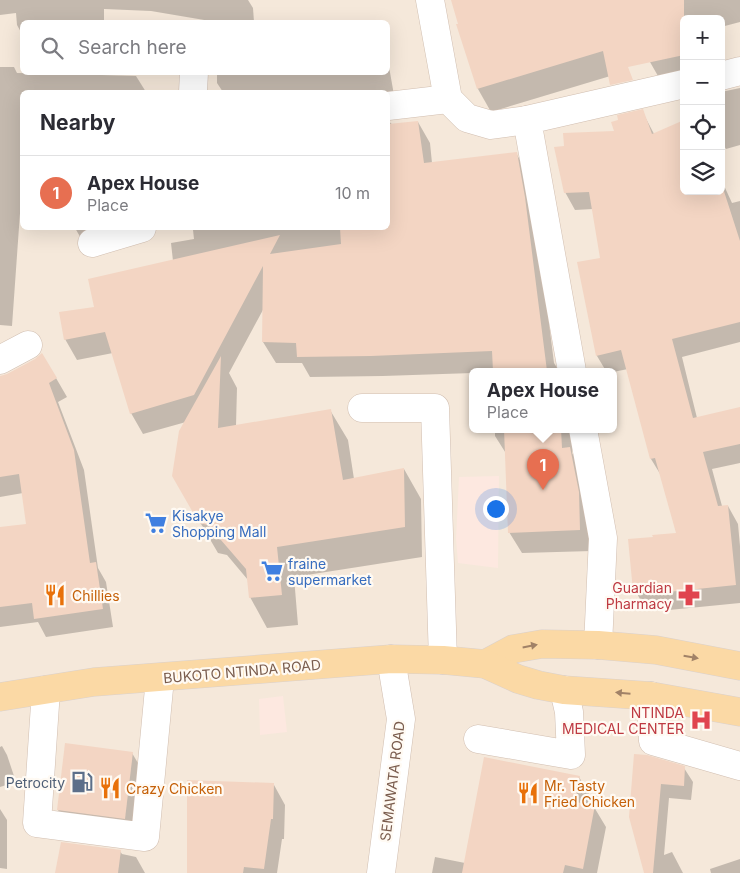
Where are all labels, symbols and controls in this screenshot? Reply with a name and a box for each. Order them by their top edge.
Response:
map controls [680,15,725,195]
button: + [680,15,725,60]
search box [20,20,390,75]
icon: search [38,34,66,62]
text: Search here [78,36,187,59]
button: − [680,60,725,105]
button: locate [680,105,725,150]
text: Nearby [40,110,115,135]
button: layers [680,150,725,195]
text: Apex House [87,172,199,195]
text: 1 [53,183,59,203]
text: 10 m [335,183,370,203]
text: Place [87,195,129,215]
popup [469,368,617,433]
text: Apex House [487,379,599,402]
text: Place [487,402,528,422]
pin: 1 [527,449,559,490]
your location [483,496,509,522]
place label: Kisakye Shopping Mall [172,507,266,540]
supermarket icon: Kisakye Shopping Mall [143,510,169,536]
place label: fraine supermarket [288,555,372,588]
supermarket icon: fraine supermarket [259,558,285,584]
place label: Guardian Pharmacy [606,579,672,612]
restaurant icon: Chillies [42,582,68,608]
pharmacy icon: Guardian Pharmacy [676,582,702,608]
place label: Chillies [72,587,120,604]
one-way arrow [522,642,537,650]
one-way arrow [684,653,700,661]
street label: BUKOTO NTINDA ROAD [162,656,322,686]
one-way arrow [615,689,631,697]
place label: NTINDA MEDICAL CENTER [562,704,684,737]
hospital icon: NTINDA MEDICAL CENTER [688,707,714,733]
street label: SEMAWATA ROAD [376,720,408,842]
fuel station icon: Petrocity [69,769,95,795]
place label: Petrocity [6,774,65,791]
restaurant icon: Crazy Chicken [97,775,123,801]
place label: Mr. Tasty Fried Chicken [544,777,635,810]
place label: Crazy Chicken [126,780,223,797]
restaurant icon: Mr. Tasty Fried Chicken [515,780,541,806]

